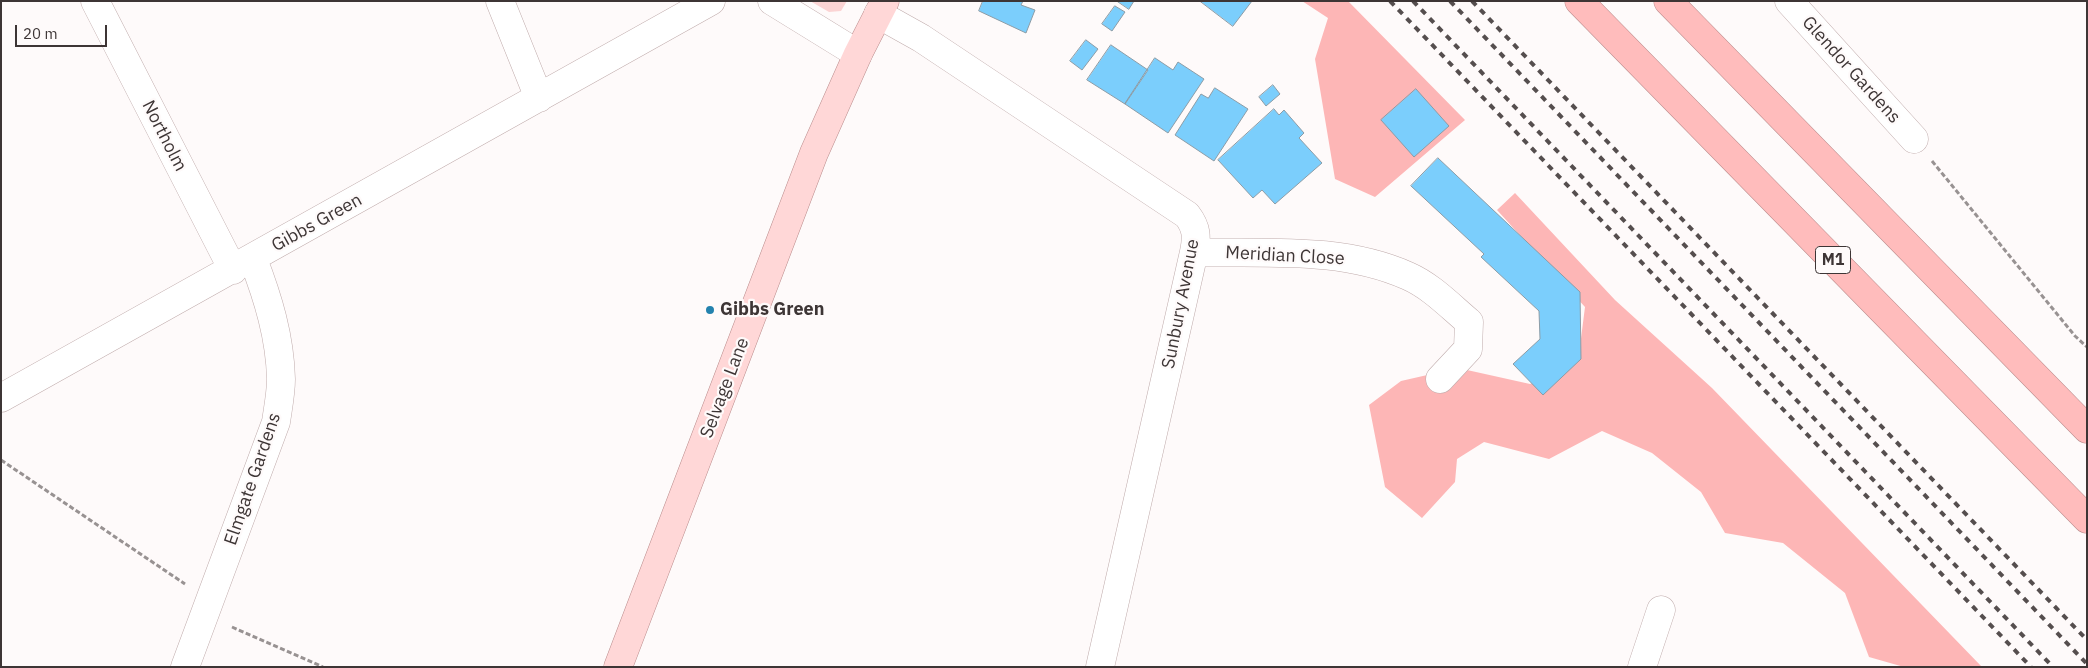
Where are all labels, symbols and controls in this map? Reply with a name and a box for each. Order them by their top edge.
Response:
street label: Glendor Gardens [1797,12,1905,128]
scale bar [18,15,110,47]
text: 20 m [23,24,58,43]
street label: Northolm [137,97,191,175]
street label: Gibbs Green [268,189,366,257]
street label: Sunbury Avenue [1158,237,1204,371]
street label: Meridian Close [1225,242,1345,270]
road number: M1 [1816,246,1850,274]
place label: Gibbs Green [720,299,824,321]
marker: Gibbs Green [704,304,716,316]
street label: Selvage Lane [696,335,754,441]
street label: Elmgate Gardens [220,410,286,548]

